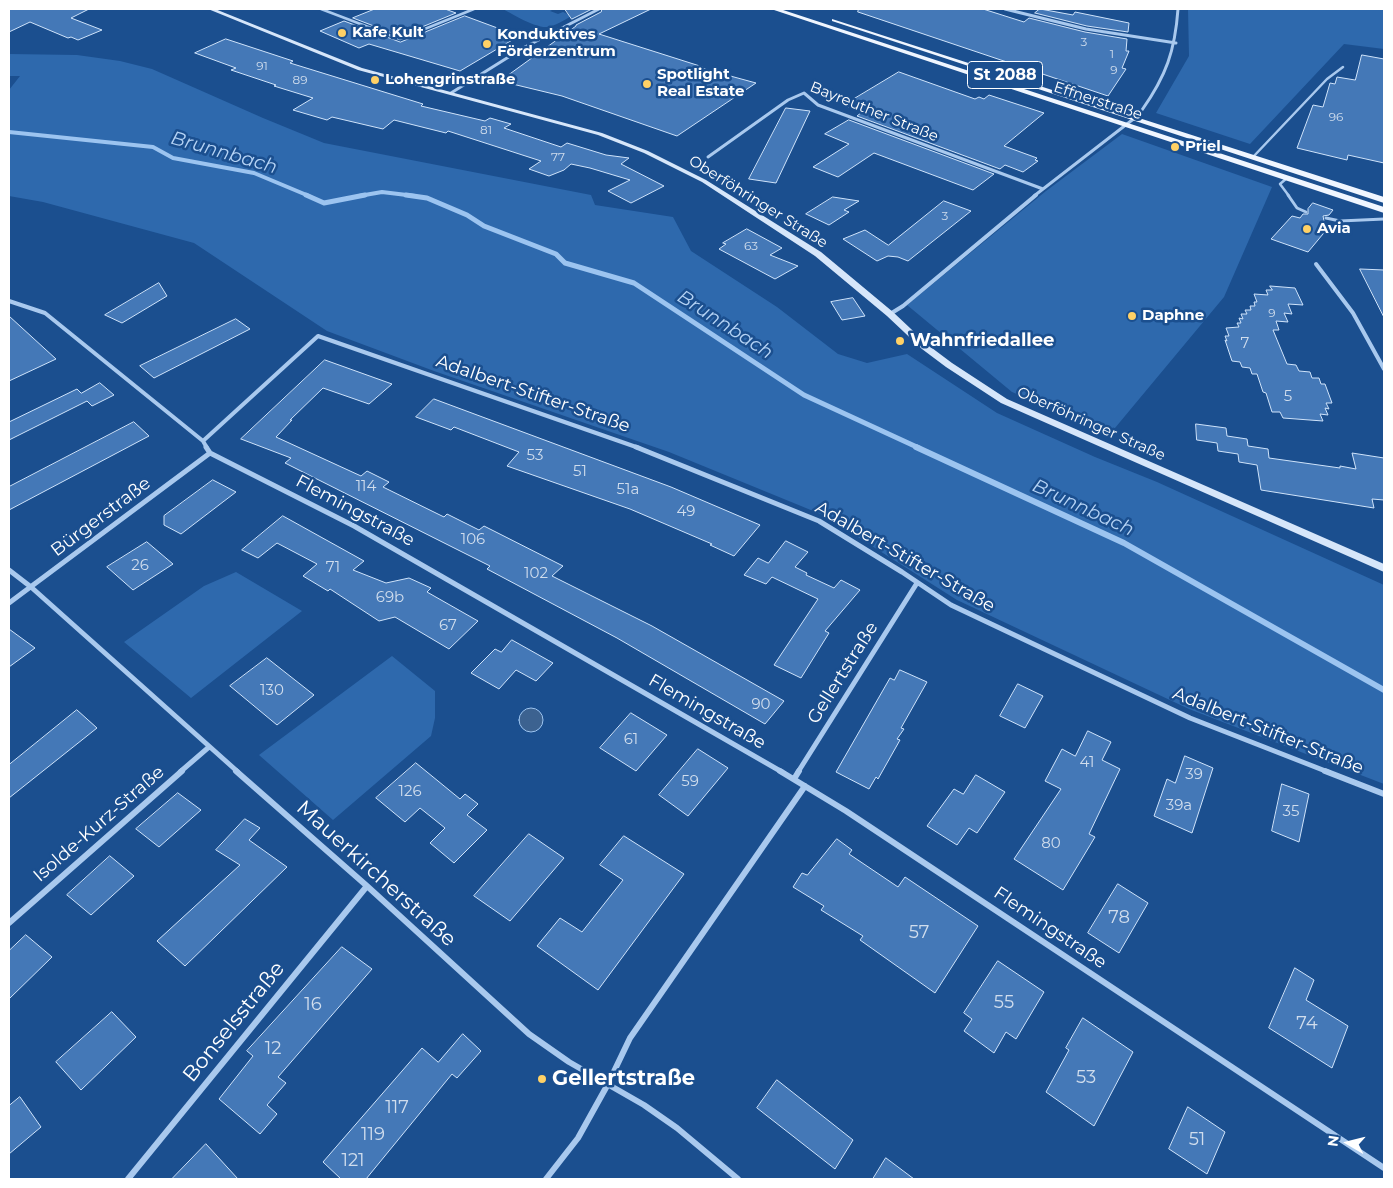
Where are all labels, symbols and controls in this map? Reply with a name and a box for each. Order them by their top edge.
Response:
place label: Kafe Kult [352,24,424,42]
place label: Konduktives Förderzentrum [497,26,616,61]
marker: Kafe Kult [336,27,348,39]
house number: 3 [1081,35,1087,49]
marker: Konduktives Förderzentrum [481,38,493,50]
house number: 1 [1110,47,1114,61]
house number: 91 [256,59,268,73]
road number: St 2088 [968,62,1042,88]
house number: 9 [1110,63,1118,77]
place label: Spotlight Real Estate [657,66,745,101]
place label: Lohengrinstraße [385,71,515,89]
house number: 89 [293,73,307,87]
marker: Lohengrinstraße [369,74,381,86]
marker: Spotlight Real Estate [641,78,653,90]
street label: Bayreuther Straße [807,78,941,146]
street label: Effnerstraße [1051,78,1145,124]
house number: 96 [1329,110,1343,124]
house number: 81 [480,123,492,137]
water label: Brunnbach [168,127,280,179]
place label: Priel [1185,138,1221,156]
marker: Priel [1169,141,1181,153]
house number: 77 [551,150,565,164]
street label: Oberföhringer Straße [685,152,831,252]
house number: 3 [942,209,948,223]
place label: Avia [1317,220,1351,238]
marker: Avia [1301,223,1313,235]
house number: 63 [744,239,758,253]
water label: Brunnbach [673,286,777,364]
house number: 9 [1268,306,1276,320]
place label: Daphne [1142,307,1204,325]
marker: Daphne [1126,310,1138,322]
place label: Wahnfriedallee [910,330,1054,352]
marker: Wahnfriedallee [894,335,906,347]
house number: 7 [1241,335,1249,353]
street label: Adalbert-Stifter-Straße [433,351,633,437]
street label: Oberföhringer Straße [1014,383,1168,465]
house number: 5 [1284,388,1292,406]
house number: 53 [527,447,543,465]
house number: 51 [573,463,587,481]
street label: Flemingstraße [292,471,418,551]
street label: Bürgerstraße [47,473,155,561]
water label: Brunnbach [1029,475,1137,541]
house number: 114 [356,478,376,496]
house number: 51a [617,481,639,499]
street label: Adalbert-Stifter-Straße [811,497,999,617]
house number: 49 [677,503,695,521]
house number: 106 [461,531,485,549]
house number: 26 [131,557,149,575]
house number: 71 [326,559,340,577]
house number: 102 [524,565,548,583]
house number: 69b [376,589,404,607]
house number: 67 [439,617,457,635]
street label: Gellertstraße [803,618,883,728]
street label: Flemingstraße [645,670,769,754]
house number: 130 [260,682,284,700]
street label: Adalbert-Stifter-Straße [1169,683,1367,779]
house number: 90 [751,696,771,714]
house number: 61 [624,731,638,749]
house number: 41 [1080,754,1094,772]
street label: Isolde-Kurz-Straße [29,761,169,887]
house number: 39 [1185,766,1203,784]
house number: 59 [681,773,699,791]
house number: 126 [398,783,422,801]
street label: Mauerkircherstraße [291,796,461,952]
house number: 39a [1166,797,1192,815]
house number: 35 [1283,803,1299,821]
house number: 80 [1041,835,1061,853]
street label: Flemingstraße [989,882,1111,974]
house number: 78 [1108,907,1130,929]
house number: 57 [909,922,929,944]
street label: Bonselsstraße [178,957,290,1087]
house number: 55 [994,992,1014,1014]
house number: 16 [304,994,322,1016]
house number: 74 [1296,1013,1318,1035]
house number: 12 [265,1038,281,1060]
place label: Gellertstraße [552,1066,695,1092]
house number: 53 [1076,1067,1096,1089]
marker: Gellertstraße [536,1073,548,1085]
house number: 117 [385,1097,409,1119]
north arrow [1323,1118,1373,1168]
house number: 119 [361,1124,385,1146]
house number: 51 [1189,1129,1205,1151]
text: N [1323,1134,1343,1148]
house number: 121 [341,1150,365,1172]

